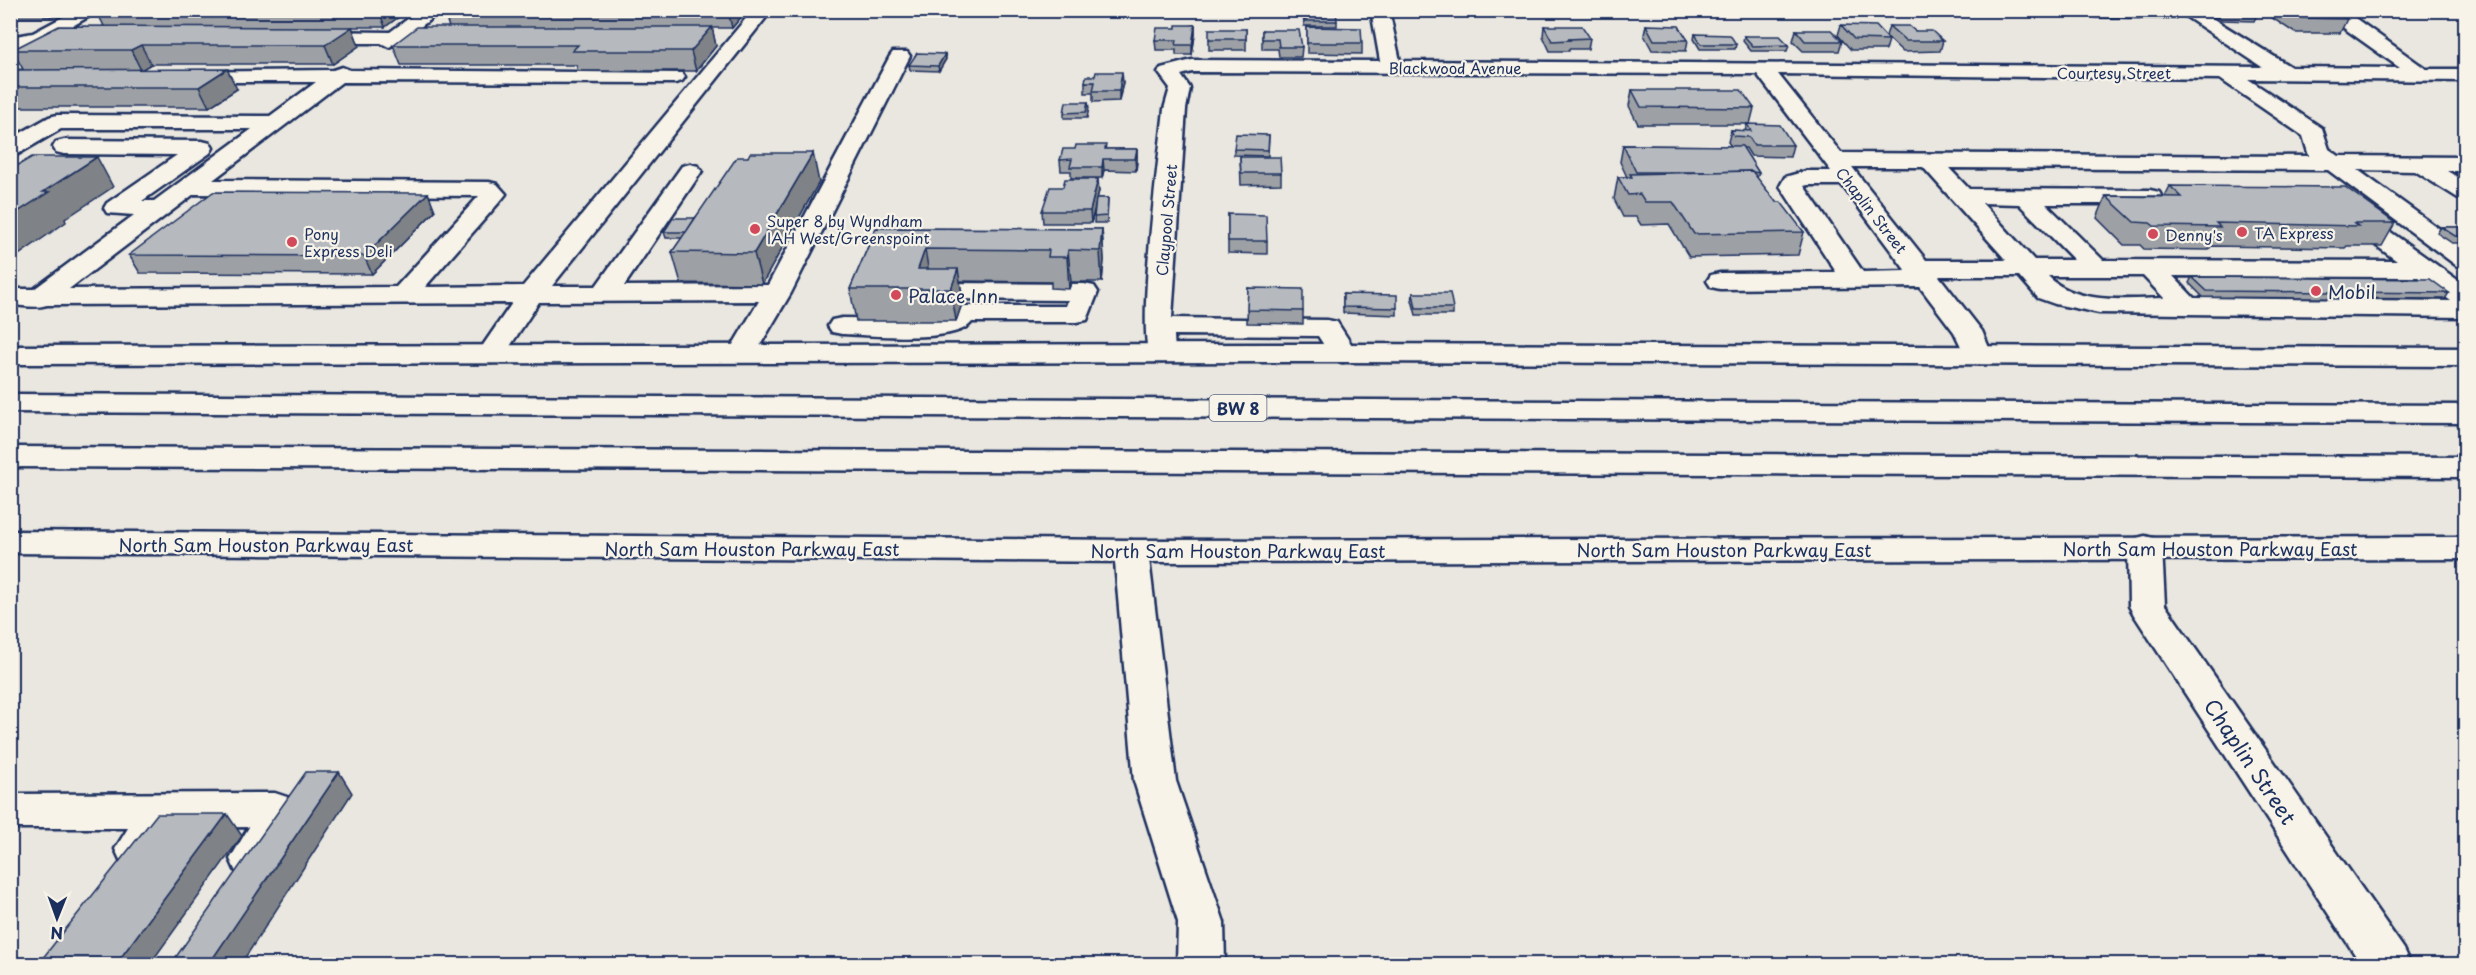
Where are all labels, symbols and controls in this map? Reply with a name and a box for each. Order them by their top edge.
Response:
street label: Blackwood Avenue [1388,56,1522,79]
street label: Courtesy Street [2057,61,2171,84]
street label: Chaplin Street [1831,162,1913,258]
street label: Claypool Street [1150,163,1182,277]
place label: Super 8 by Wyndham IAH West/Greenspoint [767,209,930,249]
place label: TA Express [2254,221,2334,244]
place label: Pony Express Deli [304,222,393,262]
marker: Super 8 by Wyndham IAH West/Greenspoint [748,222,762,236]
place label: Denny's [2165,223,2223,246]
marker: TA Express [2235,225,2249,239]
marker: Denny's [2146,227,2160,241]
marker: Pony Express Deli [285,235,299,249]
place label: Mobil [2328,278,2375,305]
place label: Palace Inn [908,282,998,309]
marker: Mobil [2309,284,2323,298]
marker: Palace Inn [889,288,903,302]
road number: BW 8 [1210,395,1266,421]
street label: North Sam Houston Parkway East [119,531,413,558]
street label: North Sam Houston Parkway East [605,535,899,562]
street label: North Sam Houston Parkway East [2063,535,2357,562]
street label: North Sam Houston Parkway East [1577,536,1871,563]
street label: North Sam Houston Parkway East [1091,537,1385,564]
street label: Chaplin Street [2197,692,2305,830]
north arrow [27,888,87,948]
text: N [50,922,63,946]

